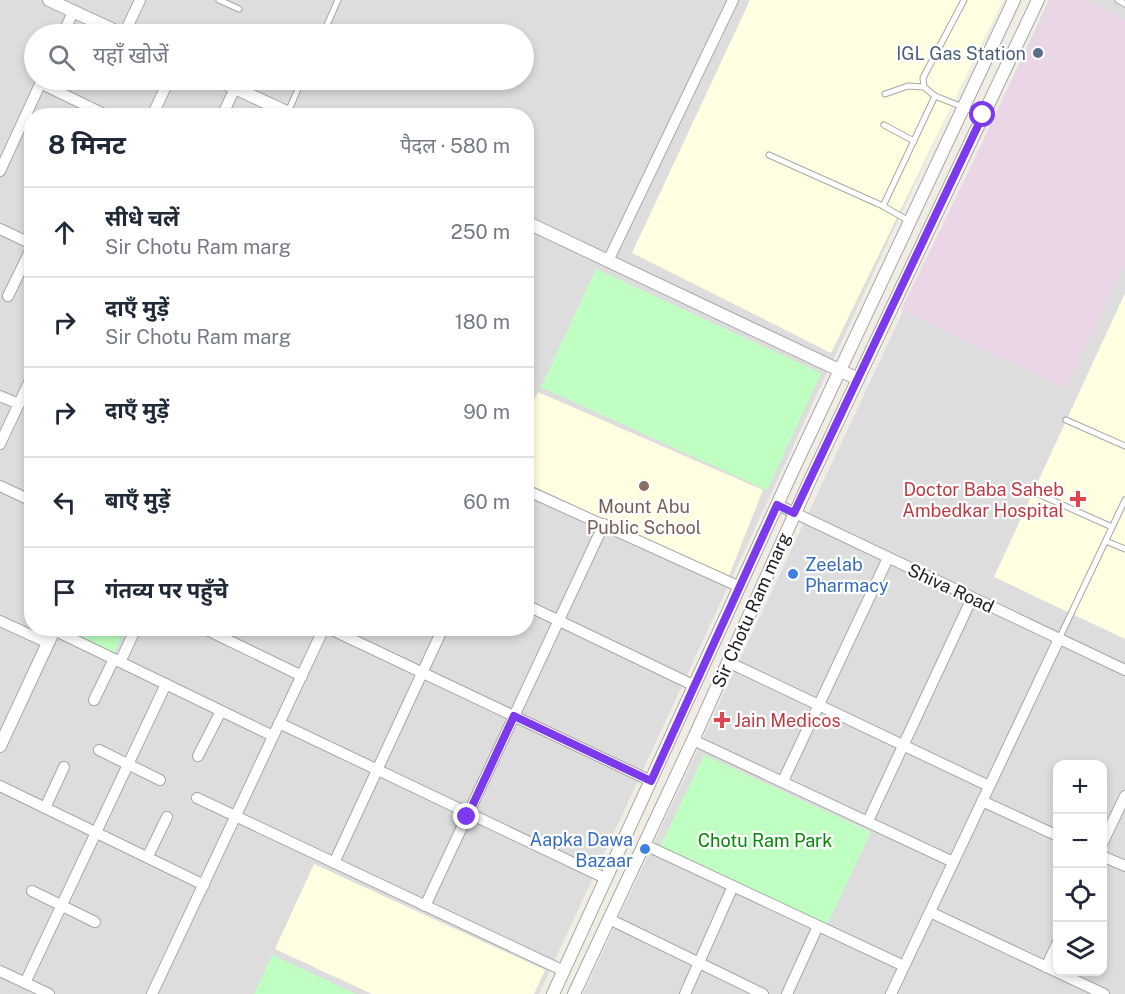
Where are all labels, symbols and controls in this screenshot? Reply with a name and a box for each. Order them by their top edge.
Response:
search box [24,24,534,90]
icon: search [45,41,78,74]
text: यहाँ खोजें [93,42,169,68]
place label: IGL Gas Station [896,43,1026,64]
marker: IGL Gas Station [1031,46,1045,60]
route start [969,101,995,127]
text: 8 मिनट [48,129,126,160]
text: पैदल · 580 m [400,134,510,158]
text: सीधे चलें [105,205,179,231]
icon: ahead [48,216,81,249]
text: 250 m [451,220,510,244]
text: Sir Chotu Ram marg [105,235,291,259]
text: दाएँ मुड़ें [105,295,169,321]
icon: right [48,306,81,339]
text: 180 m [455,310,510,334]
text: Sir Chotu Ram marg [105,325,291,349]
icon: right [48,396,81,429]
text: दाएँ मुड़ें [105,397,169,423]
text: 90 m [463,400,510,424]
marker: Mount Abu Public School [637,479,651,493]
place label: Doctor Baba Saheb Ambedkar Hospital [902,479,1064,521]
icon: left [48,486,81,519]
text: बाएँ मुड़ें [105,487,170,513]
text: 60 m [463,490,510,514]
marker: Doctor Baba Saheb Ambedkar Hospital [1069,490,1087,508]
place label: Mount Abu Public School [587,496,701,538]
street label: Sir Chotu Ram marg [707,529,795,691]
place label: Zeelab Pharmacy [805,554,889,596]
street label: Shiva Road [905,559,997,617]
marker: Zeelab Pharmacy [786,567,800,581]
icon: arrive [48,576,81,609]
text: गंतव्य पर पहुँचे [105,577,228,603]
place label: Jain Medicos [734,710,841,731]
marker: Jain Medicos [715,713,729,727]
map controls [1053,760,1107,976]
button: + [1053,760,1107,814]
route end [453,803,479,829]
button: − [1053,814,1107,868]
place label: Aapka Dawa Bazaar [529,829,633,871]
park label: Chotu Ram Park [698,830,832,851]
marker: Aapka Dawa Bazaar [638,842,652,856]
button: locate [1053,868,1107,922]
button: layers [1053,922,1107,976]

